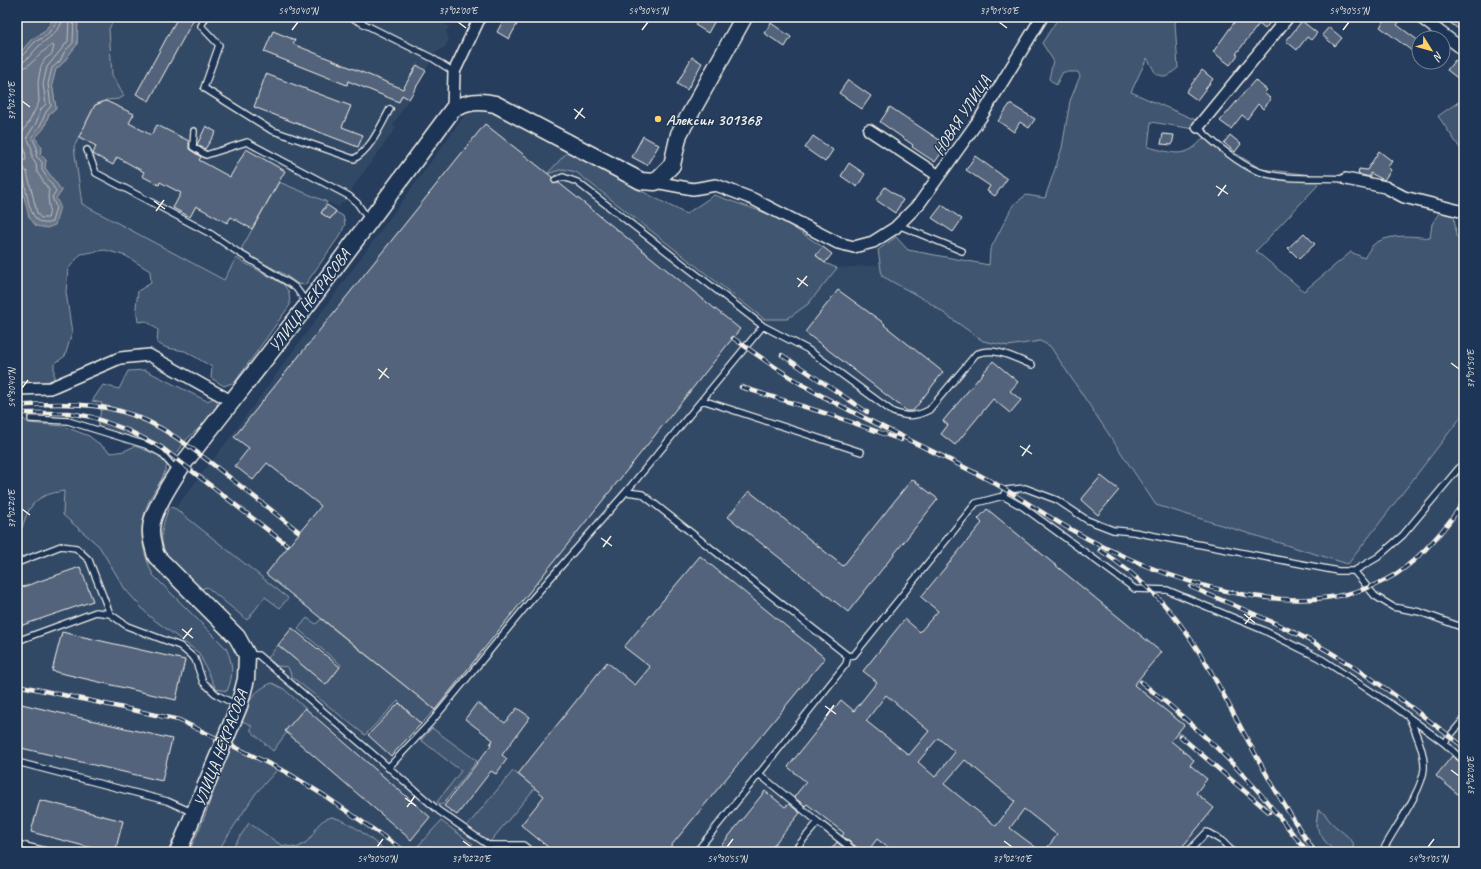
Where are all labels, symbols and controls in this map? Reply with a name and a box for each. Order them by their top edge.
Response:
text: 54°30'40"N [278,4,320,17]
text: 37°02'00"E [439,4,479,17]
text: 54°30'45"N [628,4,670,17]
text: 37°01'50"E [980,4,1020,17]
text: 54°30'55"N [1329,4,1371,17]
north arrow [1411,30,1451,70]
text: N [1430,49,1447,65]
street label: НОВАЯ УЛИЦА [929,71,996,159]
text: 37°02'10"E [5,80,18,120]
place label: Алексин 301368 [666,110,763,130]
marker: Алексин 301368 [653,114,663,124]
street label: УЛИЦА НЕКРАСОВА [265,245,355,356]
text: 37°01'50"E [1464,348,1477,388]
text: 54°30'40"N [5,366,18,408]
text: 37°02'20"E [5,488,18,528]
street label: УЛИЦА НЕКРАСОВА [190,686,253,809]
text: 37°02'00"E [1464,755,1477,795]
text: 54°30'50"N [357,852,399,865]
text: 37°02'20"E [452,852,492,865]
text: 54°30'55"N [707,852,749,865]
text: 37°02'10"E [993,852,1033,865]
text: 54°31'05"N [1408,852,1450,865]

